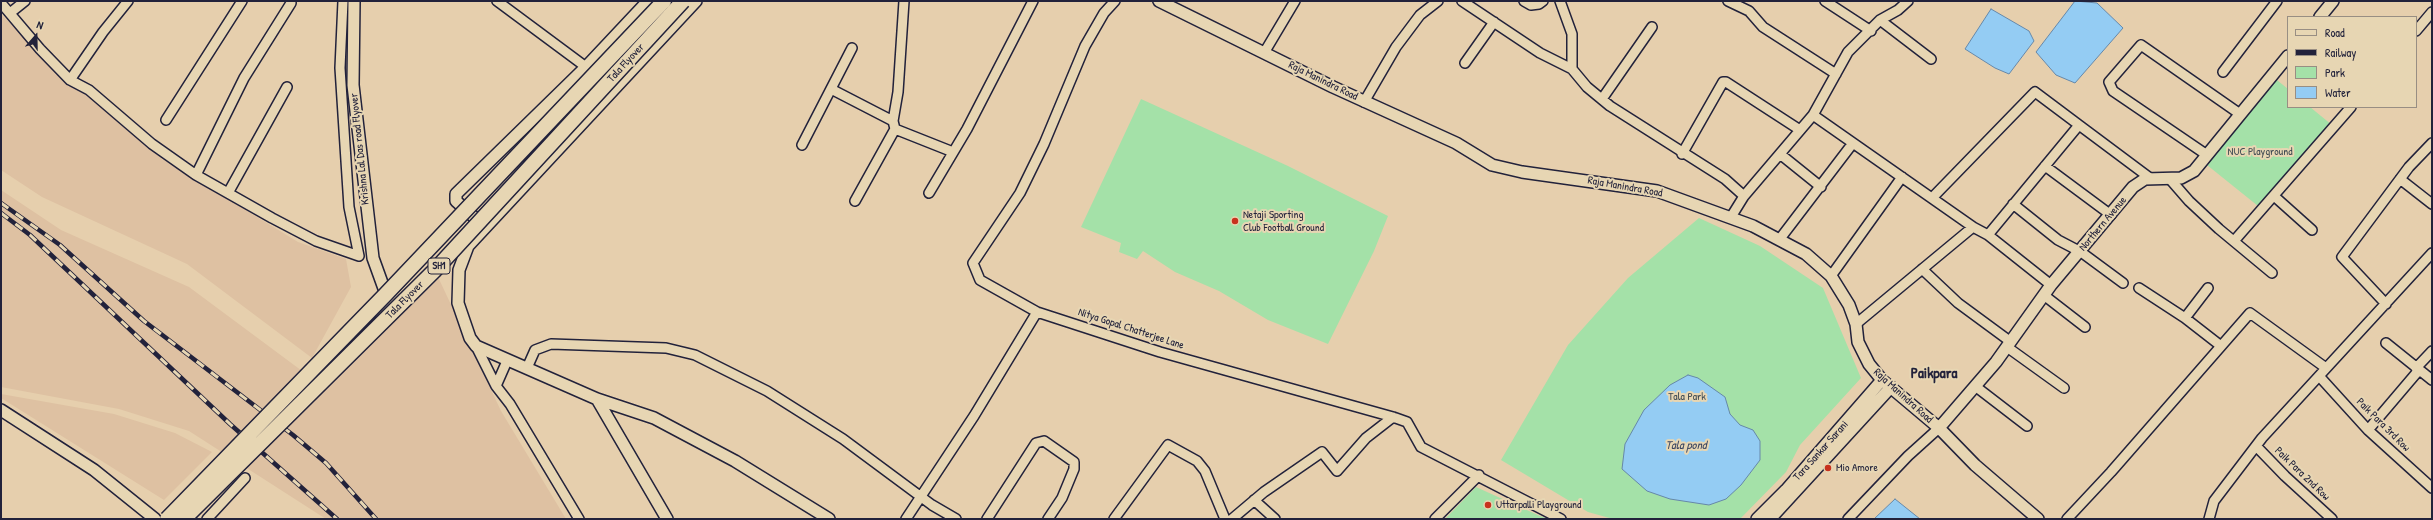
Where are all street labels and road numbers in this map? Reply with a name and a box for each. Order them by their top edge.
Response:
street label: Tala Flyover [605,41,647,85]
street label: Raja Manindra Road [1286,59,1360,103]
street label: Krishna Lal Das road Flyover [348,93,372,205]
street label: Raja Manindra Road [1587,174,1663,200]
street label: Northern Avenue [2076,194,2130,254]
road number: SH1 [428,258,450,274]
street label: Tala Flyover [383,278,427,322]
street label: Nitya Gopal Chatterjee Lane [1076,306,1186,352]
street label: Raja Manindra Road [1871,366,1935,426]
street label: Paik Para 3rd Row [2353,395,2413,455]
street label: Tara Sankar Sarani [1791,418,1851,484]
street label: Paik Para 2nd Row [2272,444,2332,504]

